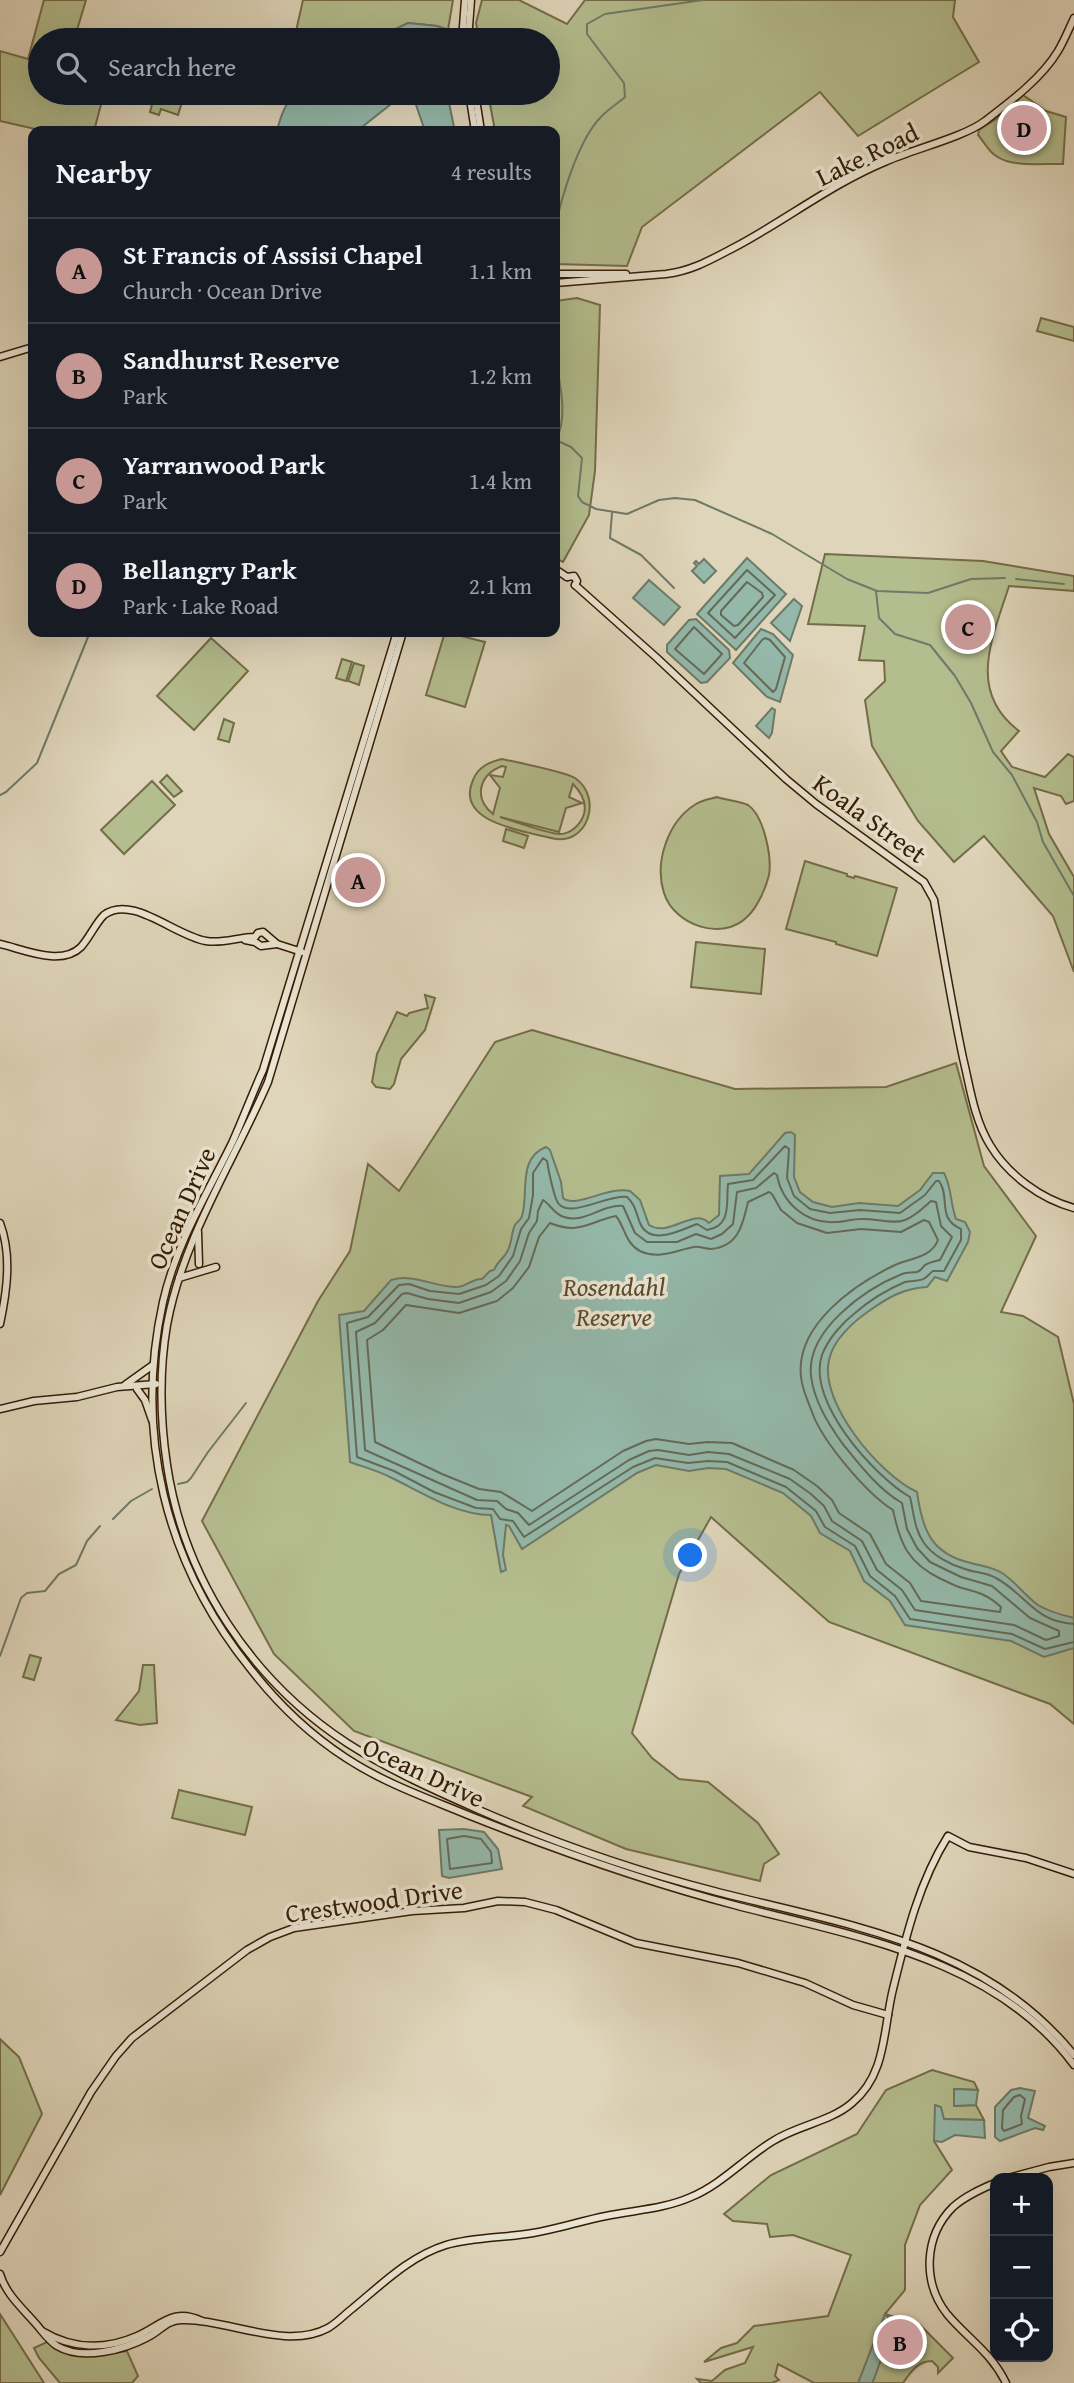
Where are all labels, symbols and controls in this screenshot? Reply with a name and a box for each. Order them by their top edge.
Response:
search box [28,28,560,105]
text: Search here [108,47,236,86]
icon: search [52,48,90,86]
pin: D [1001,102,1047,154]
street label: Lake Road [809,112,925,196]
text: Nearby [56,150,152,194]
text: 4 results [451,155,532,188]
text: St Francis of Assisi Chapel [123,235,423,274]
text: A [72,254,86,287]
text: 1.1 km [469,254,532,287]
text: Church · Ocean Drive [123,274,322,307]
text: Sandhurst Reserve [123,340,339,379]
text: B [72,359,86,392]
text: 1.2 km [469,359,532,392]
text: Park [123,379,167,412]
text: Yarranwood Park [123,445,325,484]
text: C [72,464,86,497]
text: 1.4 km [469,464,532,497]
text: Park [123,484,167,517]
text: Bellangry Park [123,550,297,589]
text: D [72,569,86,602]
text: 2.1 km [469,569,532,602]
text: Park · Lake Road [123,589,279,622]
pin: C [945,601,991,653]
street label: Koala Street [805,763,935,873]
pin: A [335,854,381,906]
street label: Ocean Drive [137,1140,225,1276]
park label: Rosendahl Reserve [562,1267,665,1336]
your location [673,1538,707,1572]
street label: Ocean Drive [357,1727,491,1817]
street label: Crestwood Drive [283,1869,465,1933]
map controls [990,2173,1053,2362]
button: + [990,2173,1053,2236]
button: − [990,2236,1053,2299]
button: locate [990,2299,1053,2362]
pin: B [877,2316,923,2368]

